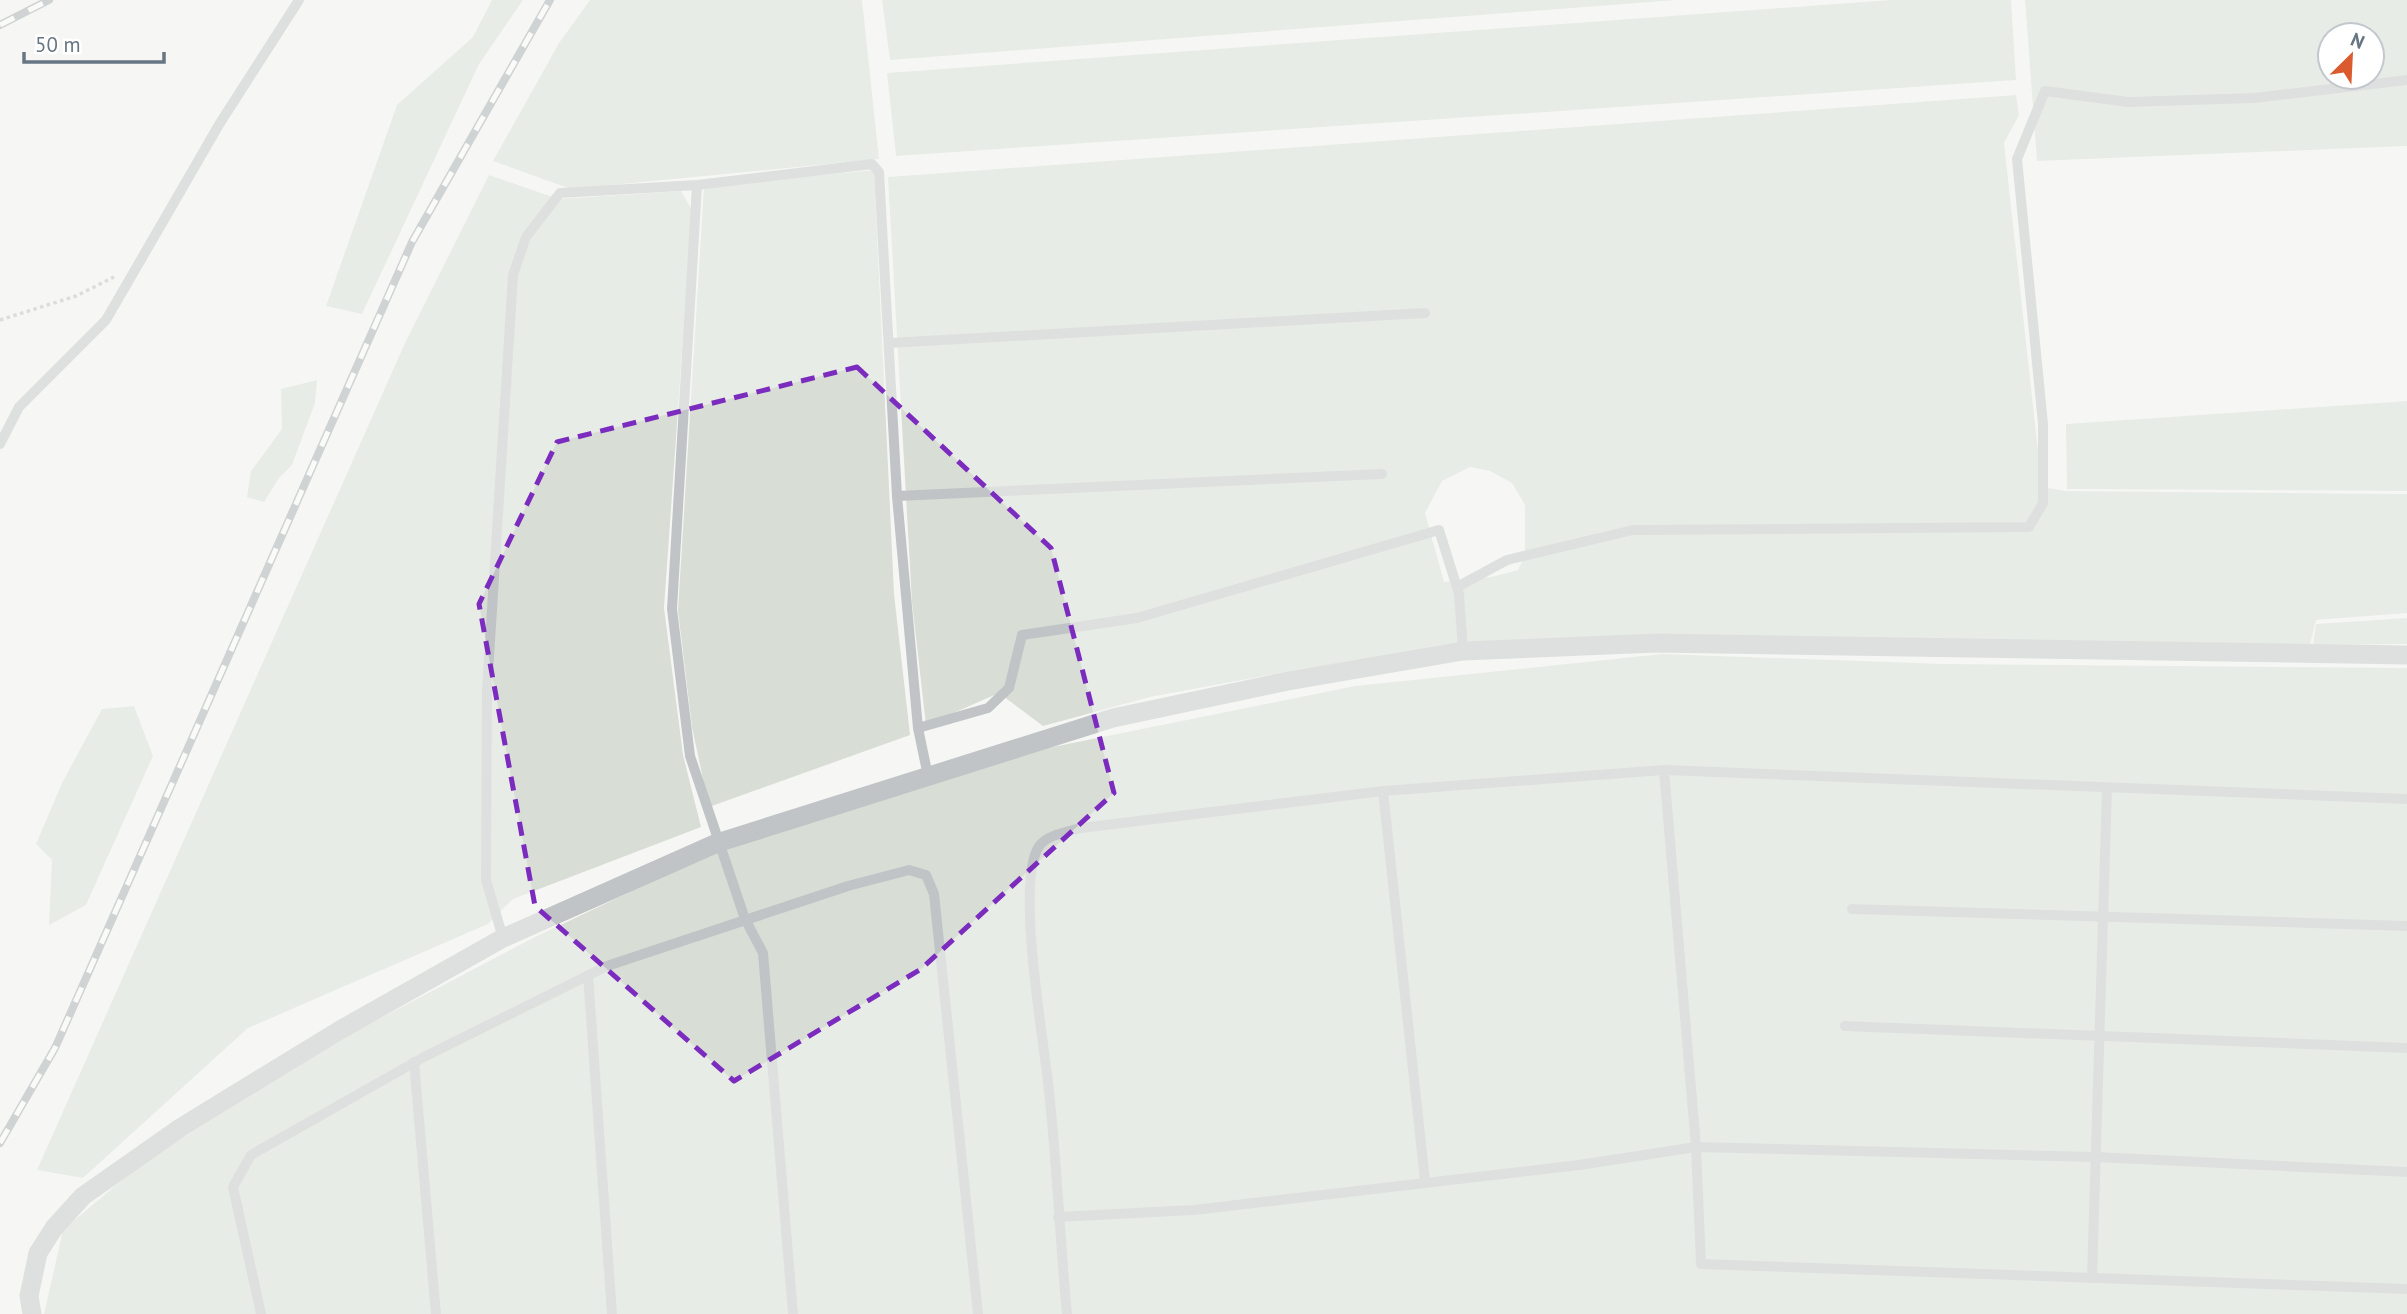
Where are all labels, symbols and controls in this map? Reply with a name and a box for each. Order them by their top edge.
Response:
scale bar [24,21,164,65]
north arrow [2316,21,2386,91]
text: N [2347,27,2368,54]
text: 50 m [35,31,81,58]

